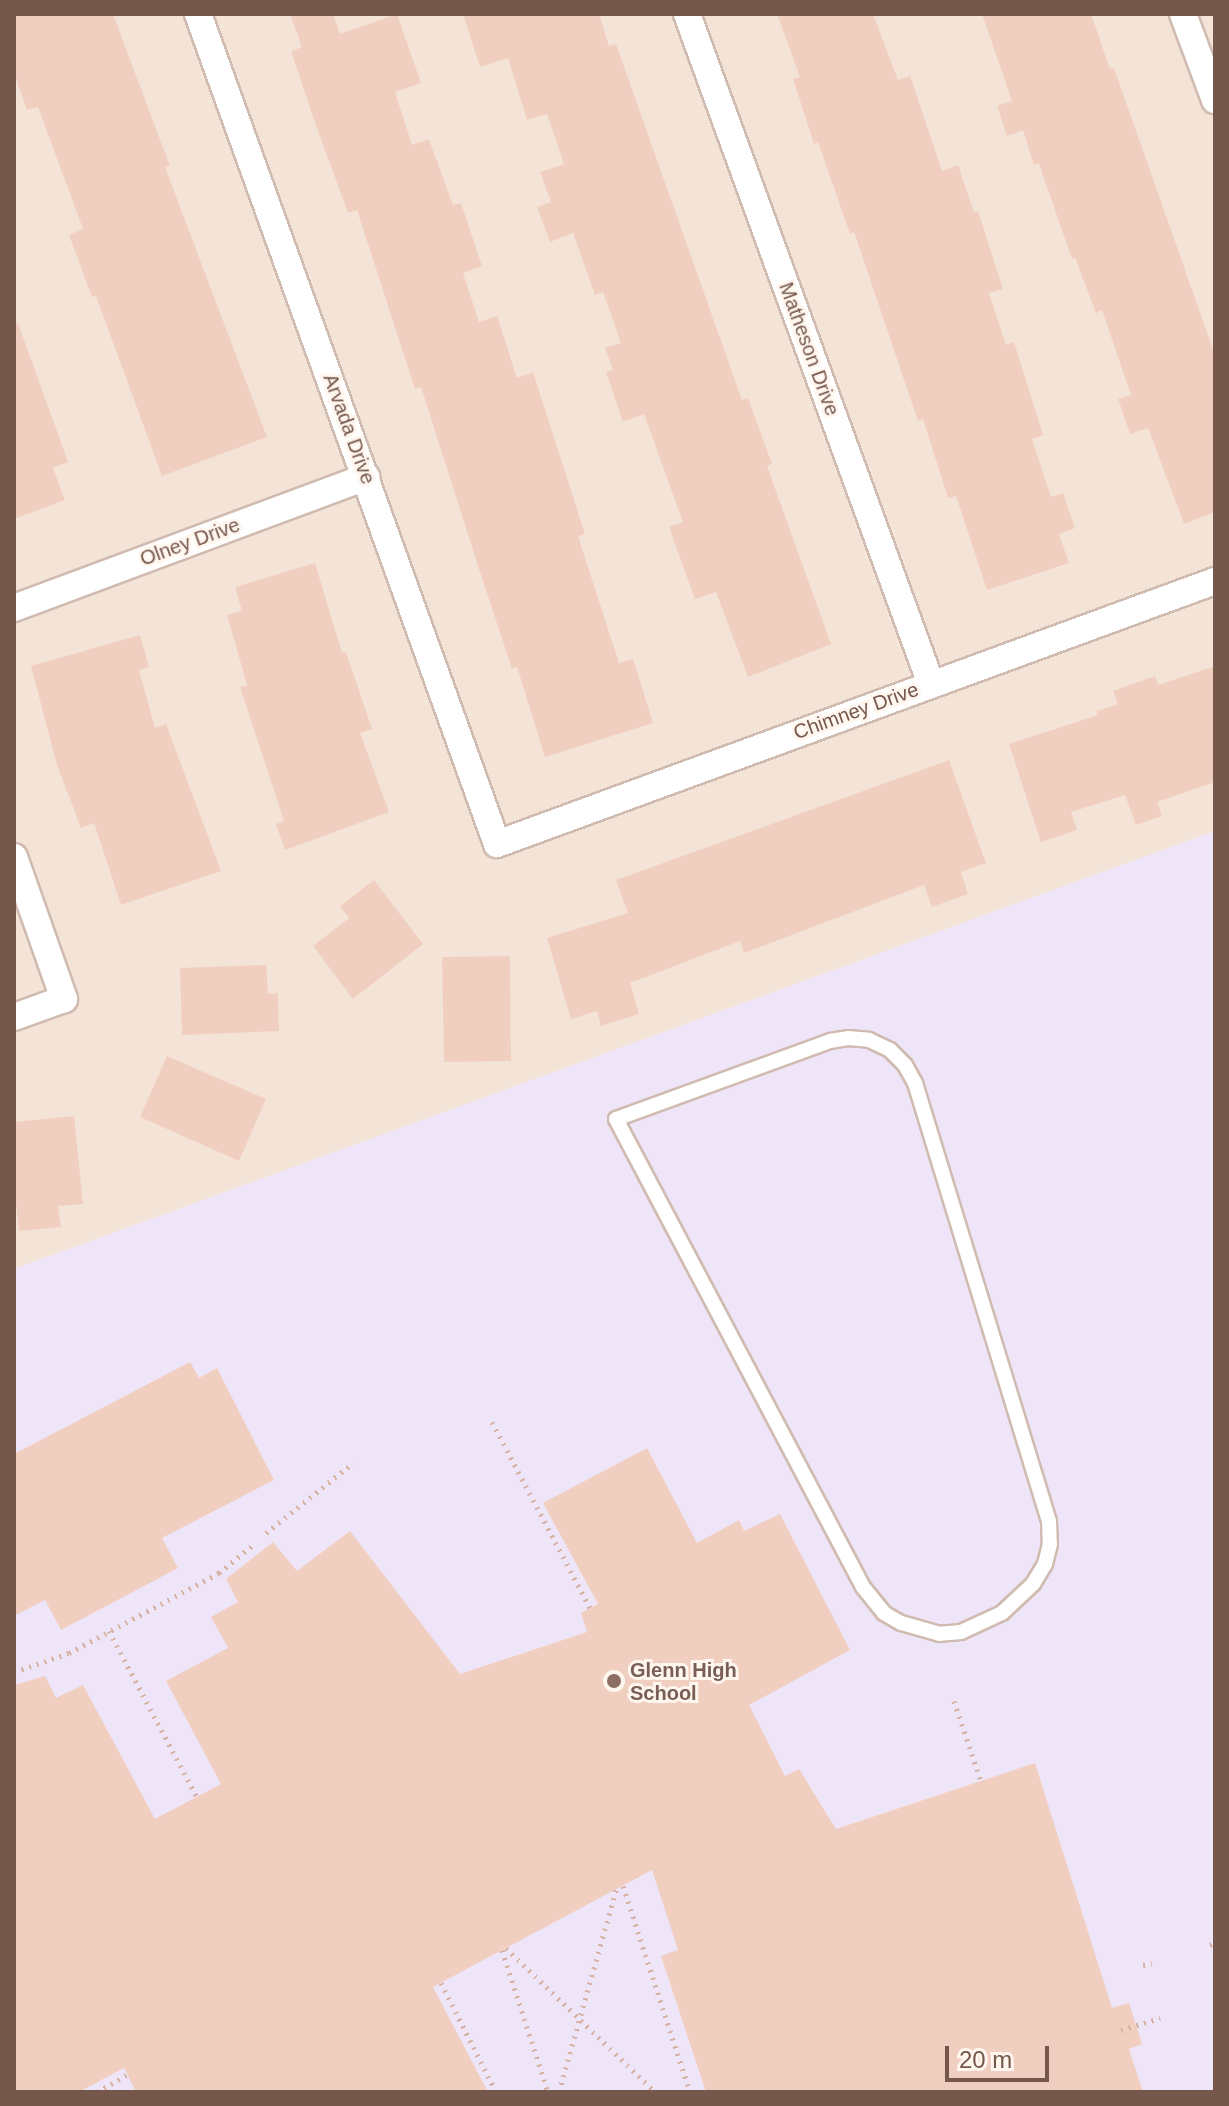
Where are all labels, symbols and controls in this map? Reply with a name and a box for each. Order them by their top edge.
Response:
street label: Matheson Drive [774,279,844,419]
street label: Arvada Drive [318,371,380,487]
street label: Olney Drive [137,513,243,571]
street label: Chimney Drive [790,677,922,745]
place label: Glenn High School [630,1658,737,1705]
marker: Glenn High School [605,1672,623,1690]
scale bar [949,2030,1053,2080]
text: 20 m [959,2046,1012,2073]

